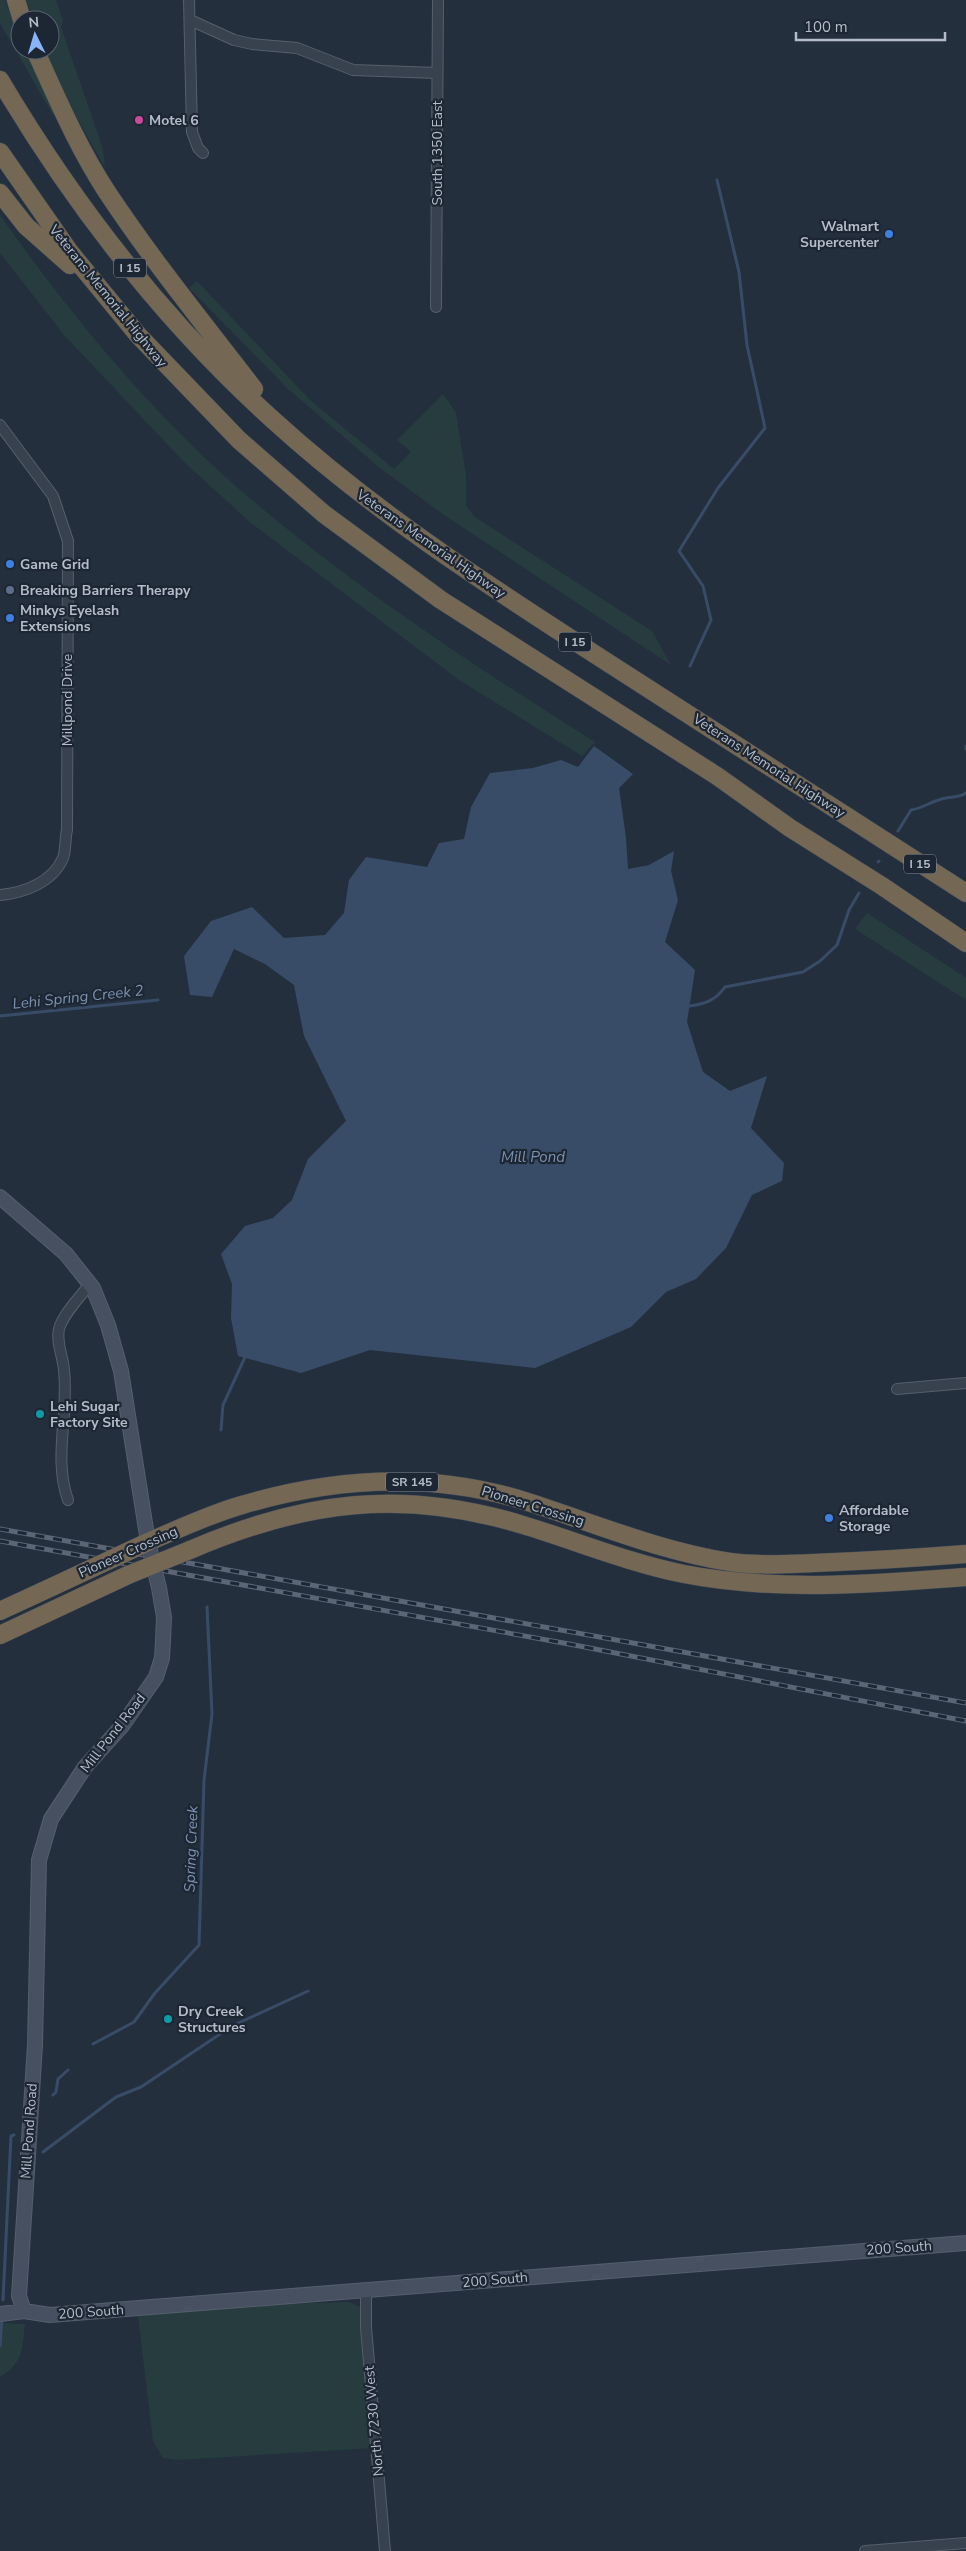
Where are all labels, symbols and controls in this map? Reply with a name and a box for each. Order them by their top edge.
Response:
north arrow [10,10,60,60]
scale bar [796,10,945,42]
text: N [28,13,40,32]
text: 100 m [804,17,848,37]
street label: South 1350 East [428,100,447,205]
place label: Motel 6 [149,111,199,130]
marker: Motel 6 [133,114,145,126]
place label: Walmart Supercenter [800,217,880,252]
street label: Veterans Memorial Highway [44,220,172,372]
marker: Walmart Supercenter [883,228,895,240]
road number: I 15 [114,258,146,278]
street label: Veterans Memorial Highway [352,485,510,603]
place label: Game Grid [20,555,89,574]
marker: Game Grid [4,558,16,570]
place label: Breaking Barriers Therapy [20,581,191,600]
marker: Breaking Barriers Therapy [4,584,16,596]
place label: Minkys Eyelash Extensions [20,601,119,636]
marker: Minkys Eyelash Extensions [4,612,16,624]
road number: I 15 [559,632,591,652]
street label: Millpond Drive [58,654,77,746]
street label: Veterans Memorial Highway [688,709,849,823]
road number: I 15 [904,854,936,874]
water label: Lehi Spring Creek 2 [12,980,144,1014]
water label: Mill Pond [501,1147,565,1167]
place label: Lehi Sugar Factory Site [50,1397,128,1432]
marker: Lehi Sugar Factory Site [34,1408,46,1420]
road number: SR 145 [386,1472,438,1491]
street label: Pioneer Crossing [479,1481,587,1531]
place label: Affordable Storage [839,1501,909,1536]
marker: Affordable Storage [823,1512,835,1524]
street label: Pioneer Crossing [76,1522,180,1582]
street label: Mill Pond Road [76,1689,150,1777]
water label: Spring Creek [179,1805,203,1893]
place label: Dry Creek Structures [178,2002,246,2037]
marker: Dry Creek Structures [162,2013,174,2025]
street label: Mill Pond Road [16,2083,42,2179]
street label: 200 South [865,2236,933,2260]
street label: 200 South [461,2268,529,2292]
street label: 200 South [57,2300,125,2324]
street label: North 7230 West [360,2365,388,2477]

